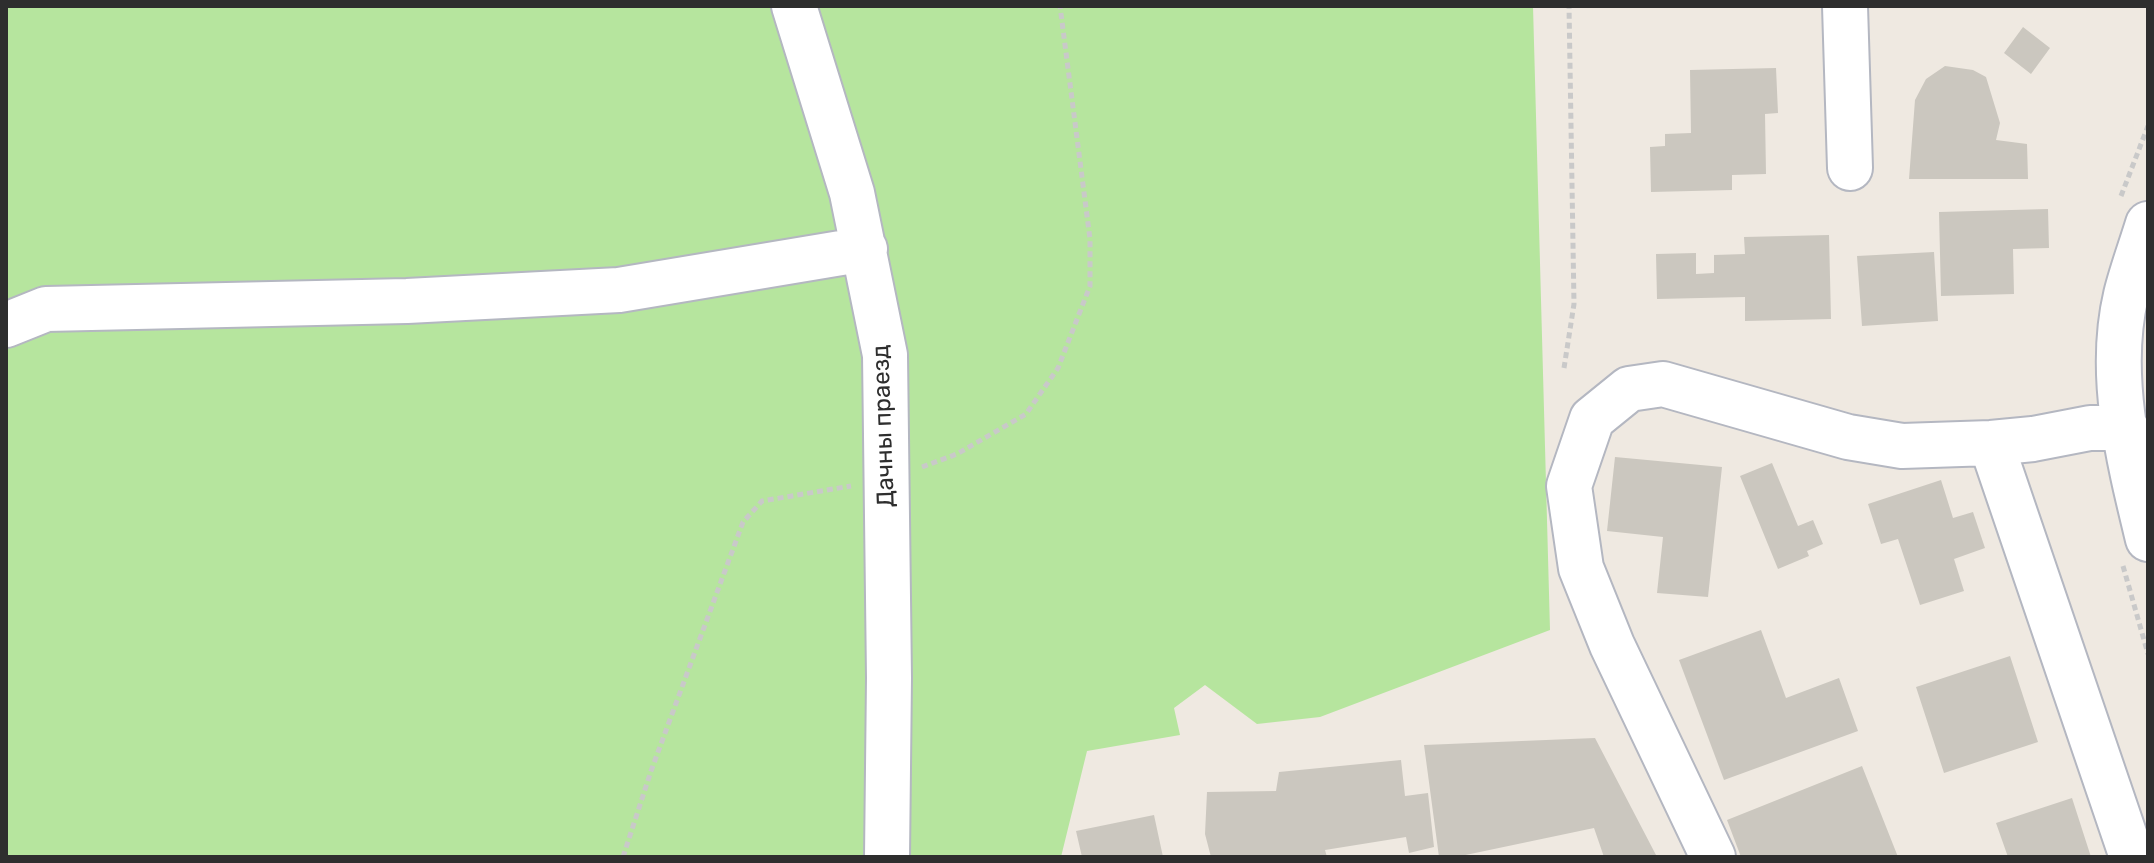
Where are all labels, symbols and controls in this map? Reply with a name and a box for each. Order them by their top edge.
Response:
street label: Дачны праезд [867,344,901,508]

